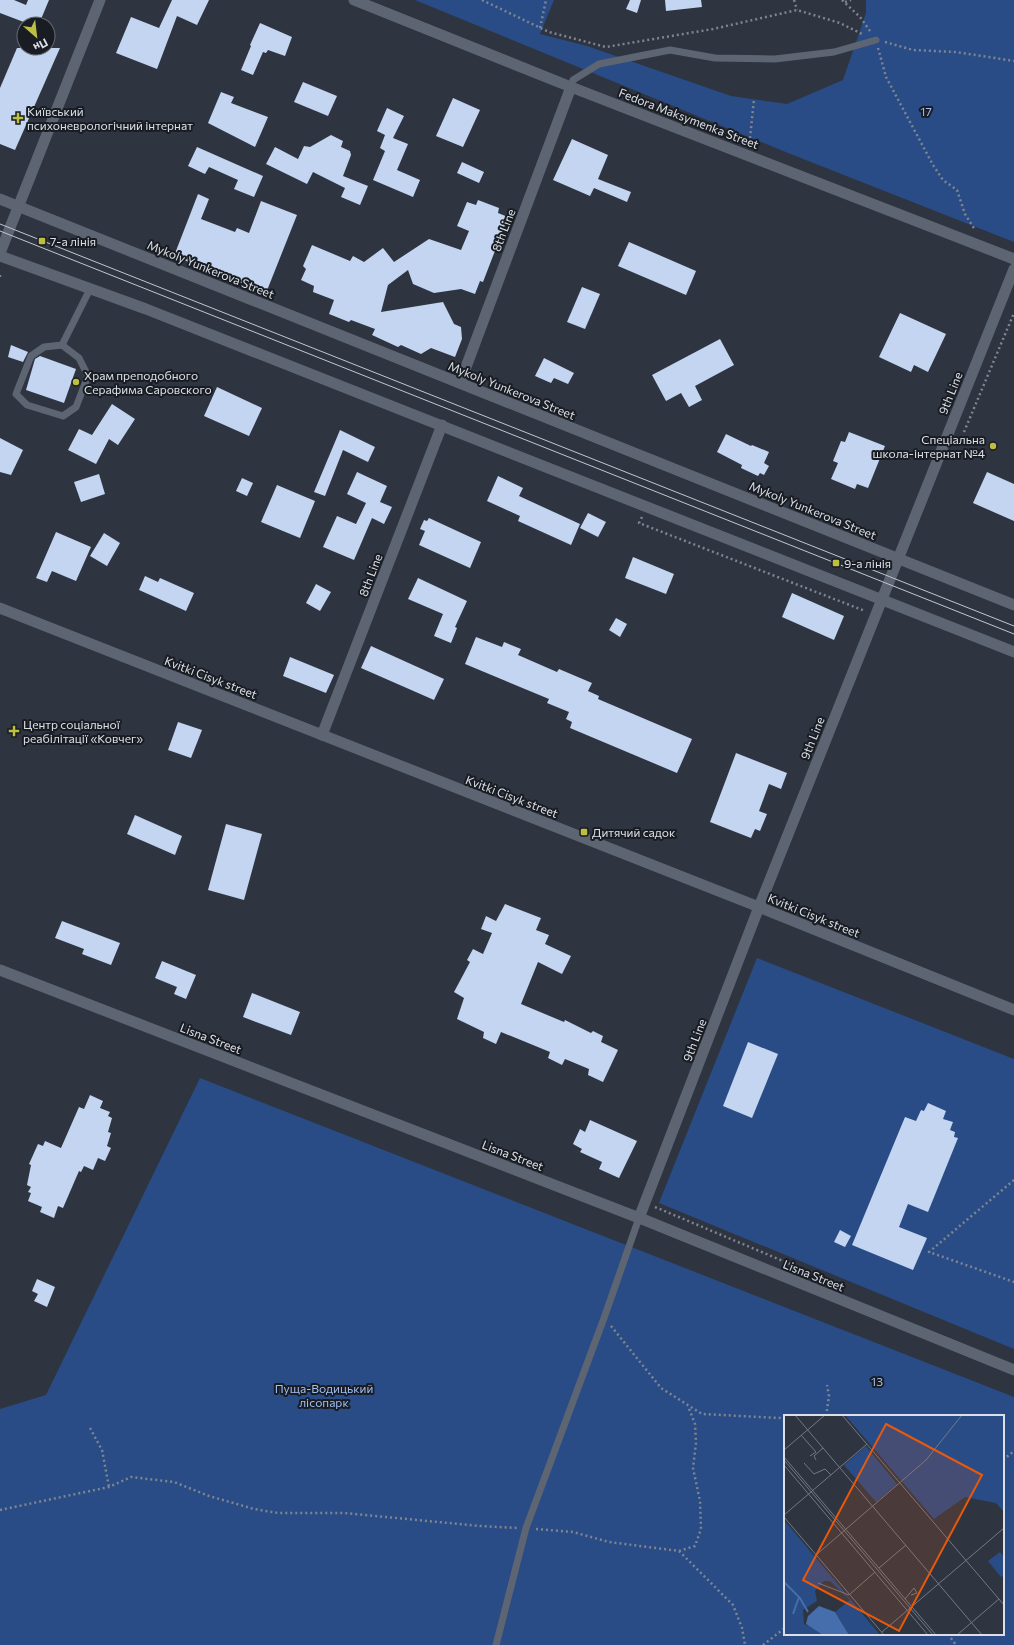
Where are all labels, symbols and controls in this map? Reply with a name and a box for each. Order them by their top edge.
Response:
north arrow [16,16,56,56]
text: Пн [31,36,50,54]
street label: Fedora Maksymenka Street [617,85,761,151]
place label: Київський психоневрологічний інтернат [27,104,193,132]
park label: 17 [920,104,932,118]
marker: Київський психоневрологічний інтернат [12,112,24,124]
street label: 8th Line [488,207,518,253]
place label: 7-а лінія [50,234,96,248]
marker: 7-а лінія [37,236,47,246]
street label: Mykoly Yunkerova Street [146,237,277,301]
street label: Mykoly Yunkerova Street [447,358,578,422]
place label: Храм преподобного Серафима Саровского [84,368,212,396]
street label: 9th Line [935,370,965,416]
marker: Храм преподобного Серафима Саровского [71,377,81,387]
place label: Спеціальна школа-інтернат №4 [872,432,985,460]
marker: Спеціальна школа-інтернат №4 [988,441,998,451]
street label: Mykoly Yunkerova Street [748,478,879,542]
street label: 8th Line [355,552,385,598]
place label: 9-а лінія [844,556,891,570]
marker: 9-а лінія [831,558,841,568]
street label: Kvitki Cisyk street [163,653,259,701]
street label: 9th Line [797,715,827,761]
place label: Центр соціальної реабілітації «Ковчег» [23,717,143,745]
marker: Центр соціальної реабілітації «Ковчег» [8,725,20,737]
street label: Kvitki Cisyk street [464,772,560,820]
place label: Дитячий садок [592,825,676,839]
marker: Дитячий садок [579,827,589,837]
street label: Kvitki Cisyk street [766,890,862,940]
street label: 9th Line [679,1017,709,1063]
street label: Lisna Street [178,1020,244,1056]
street label: Lisna Street [480,1137,546,1173]
street label: Lisna Street [781,1256,847,1294]
park label: 13 [871,1374,883,1388]
park label: Пуща-Водицький лісопарк [275,1381,373,1409]
inset map [784,1415,1004,1635]

